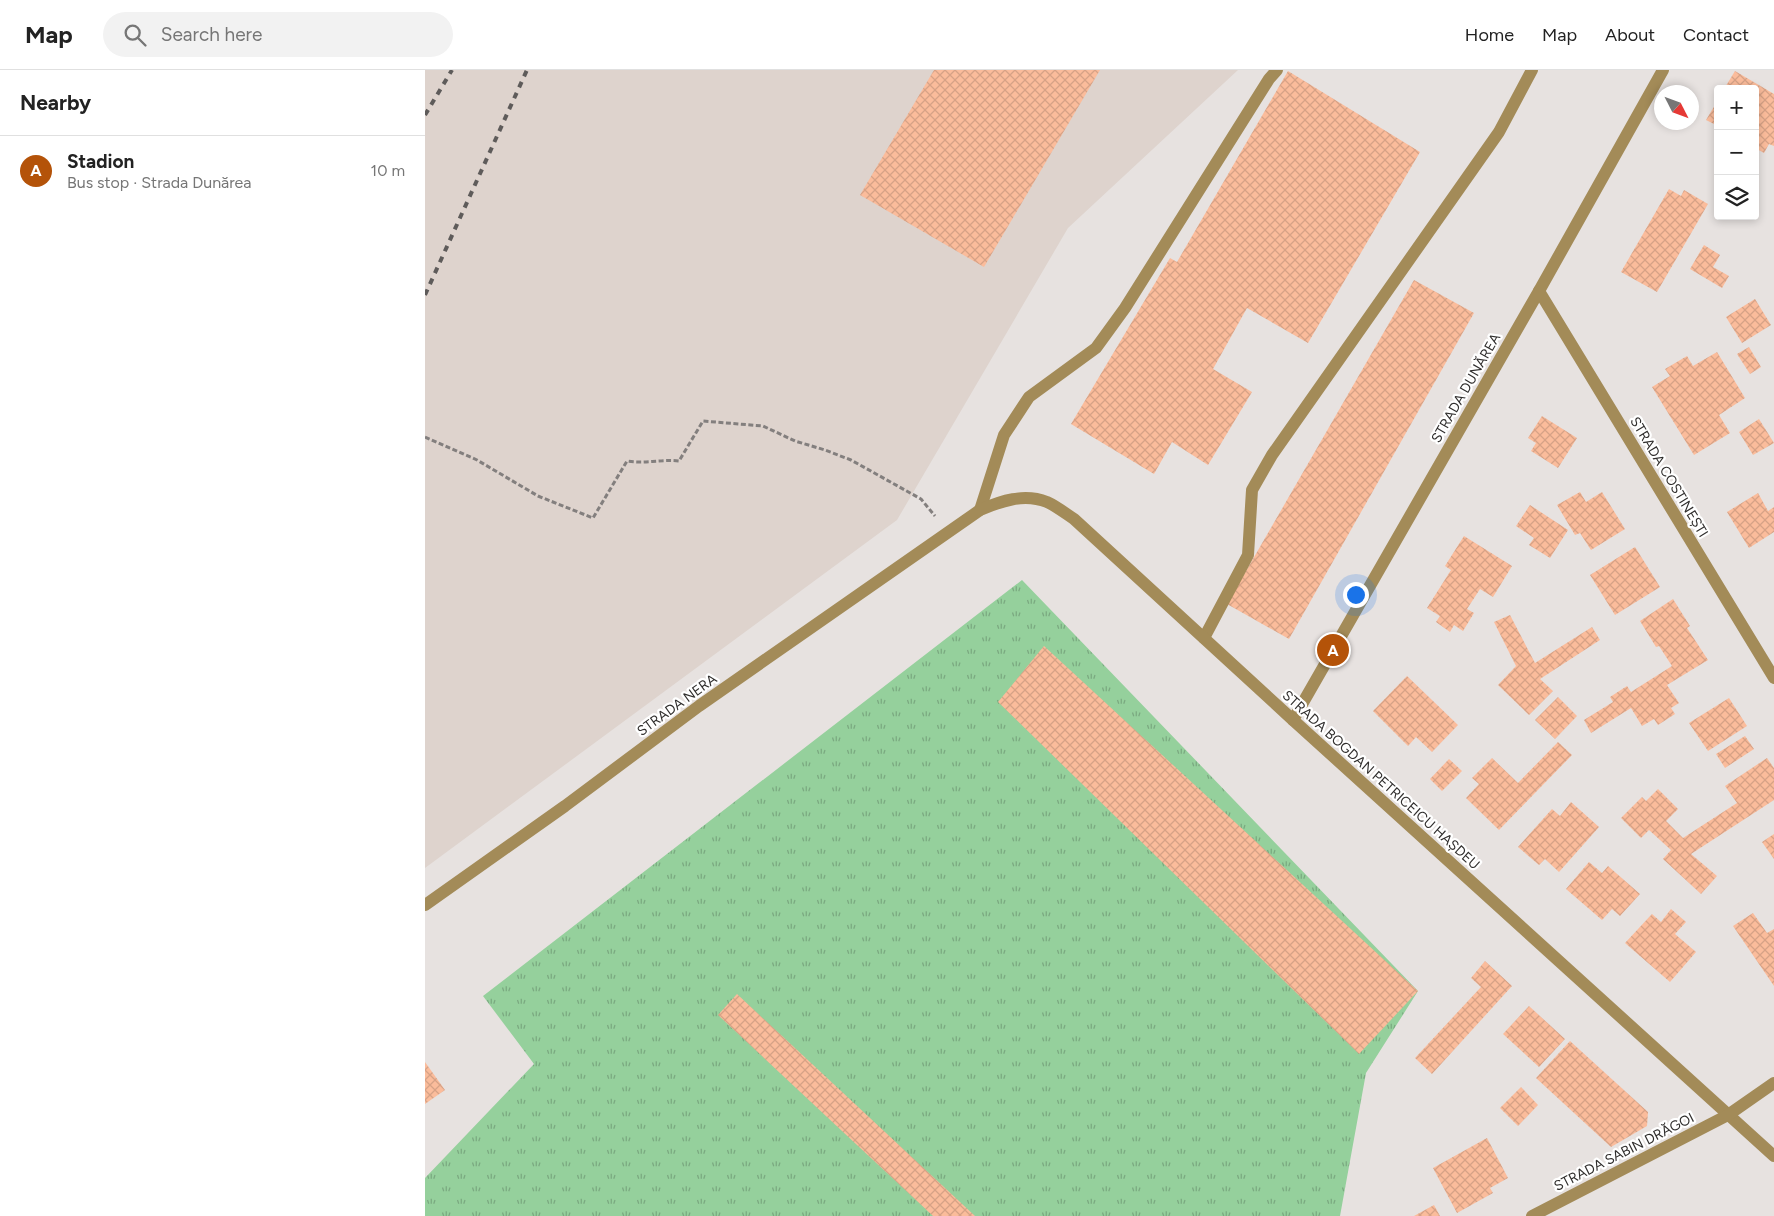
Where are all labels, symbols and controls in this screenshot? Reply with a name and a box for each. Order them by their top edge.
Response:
search box [103,12,453,57]
text: Map [25,20,73,49]
icon: search [121,21,149,49]
text: Search here [161,23,262,46]
text: Home [1465,24,1514,46]
text: Map [1542,24,1577,46]
text: About [1605,24,1655,46]
text: Contact [1683,24,1749,46]
north arrow [1654,85,1699,130]
map controls [1714,85,1759,220]
button: + [1714,85,1759,130]
text: Nearby [20,90,91,115]
button: − [1714,130,1759,175]
text: Stadion [67,150,134,173]
text: A [30,161,42,180]
text: 10 m [371,161,405,180]
text: Bus stop · Strada Dunărea [67,173,252,192]
button: layers [1714,175,1759,220]
street label: STRADA DUNĂREA [1428,330,1505,446]
street label: STRADA COSTINEȘTI [1626,414,1712,540]
your location [1343,582,1369,608]
pin: A [1317,631,1349,669]
street label: STRADA NERA [634,670,721,740]
street label: STRADA BOGDAN PETRICEICU HAȘDEU [1279,687,1483,873]
street label: STRADA SABIN DRĂGOI [1551,1109,1697,1195]

